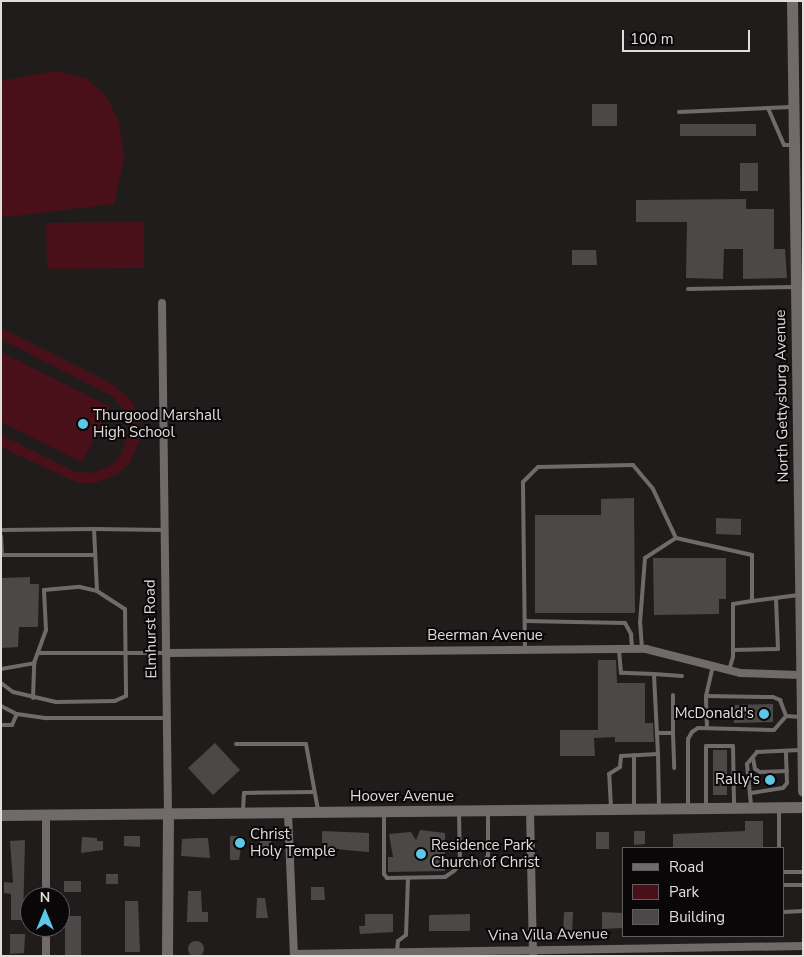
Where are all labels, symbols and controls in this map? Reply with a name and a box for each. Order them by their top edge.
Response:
scale bar [624,20,752,52]
text: 100 m [630,29,674,49]
street label: North Gettysburg Avenue [771,309,793,483]
place label: Thurgood Marshall High School [93,406,221,441]
marker: Thurgood Marshall High School [77,418,89,430]
street label: Elmhurst Road [141,579,161,679]
street label: Beerman Avenue [427,627,543,645]
place label: McDonald's [675,705,754,723]
marker: McDonald's [758,708,770,720]
place label: Rally's [715,771,760,789]
marker: Rally's [764,774,776,786]
street label: Hoover Avenue [350,788,454,806]
place label: Christ Holy Temple [250,825,335,860]
place label: Residence Park Church of Christ [431,836,540,871]
marker: Christ Holy Temple [234,837,246,849]
legend [622,847,784,937]
marker: Residence Park Church of Christ [415,848,427,860]
text: Road [669,857,704,877]
text: Park [669,882,699,902]
north arrow [20,887,70,937]
text: N [40,888,50,907]
text: Building [669,907,725,927]
street label: Vina Villa Avenue [488,925,608,945]

